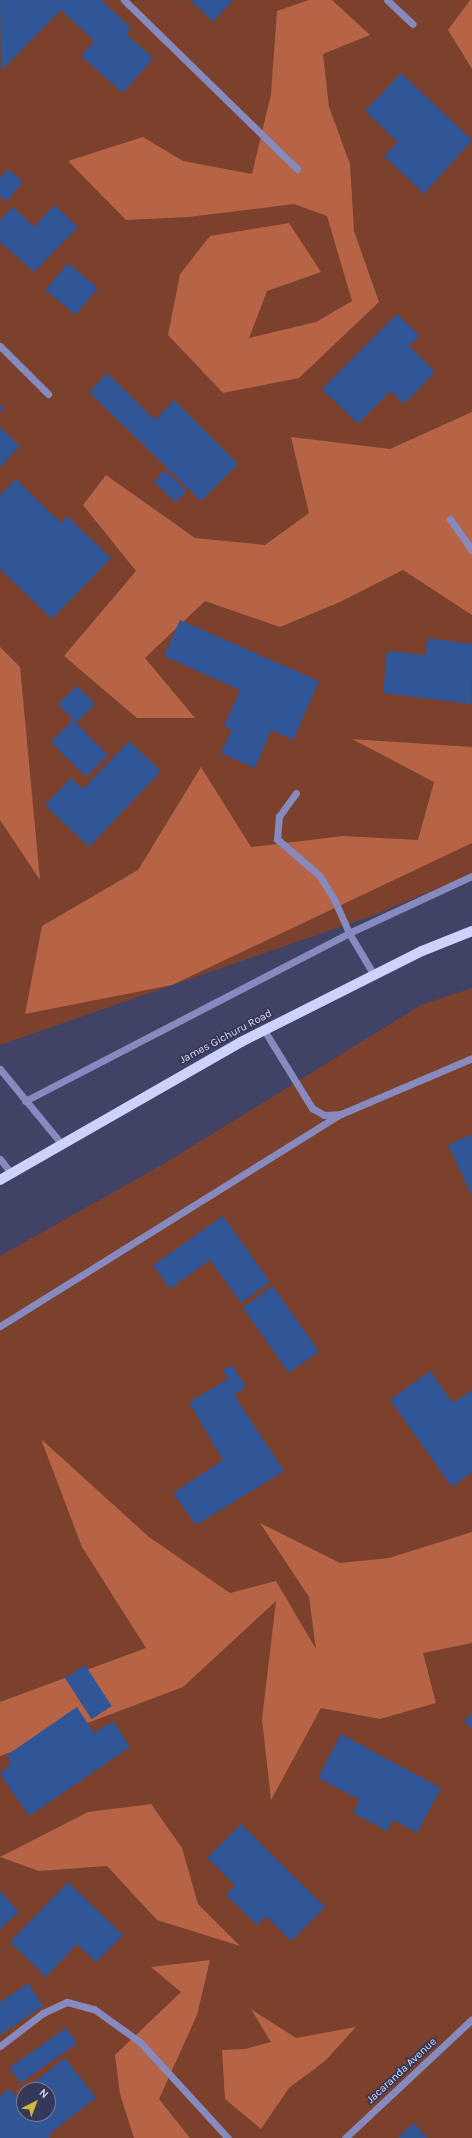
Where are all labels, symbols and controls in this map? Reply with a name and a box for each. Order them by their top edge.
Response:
street label: James Gichuru Road [178,1007,274,1067]
street label: Jacaranda Avenue [364,2035,440,2107]
north arrow [16,2082,56,2122]
text: N [36,2086,51,2101]

